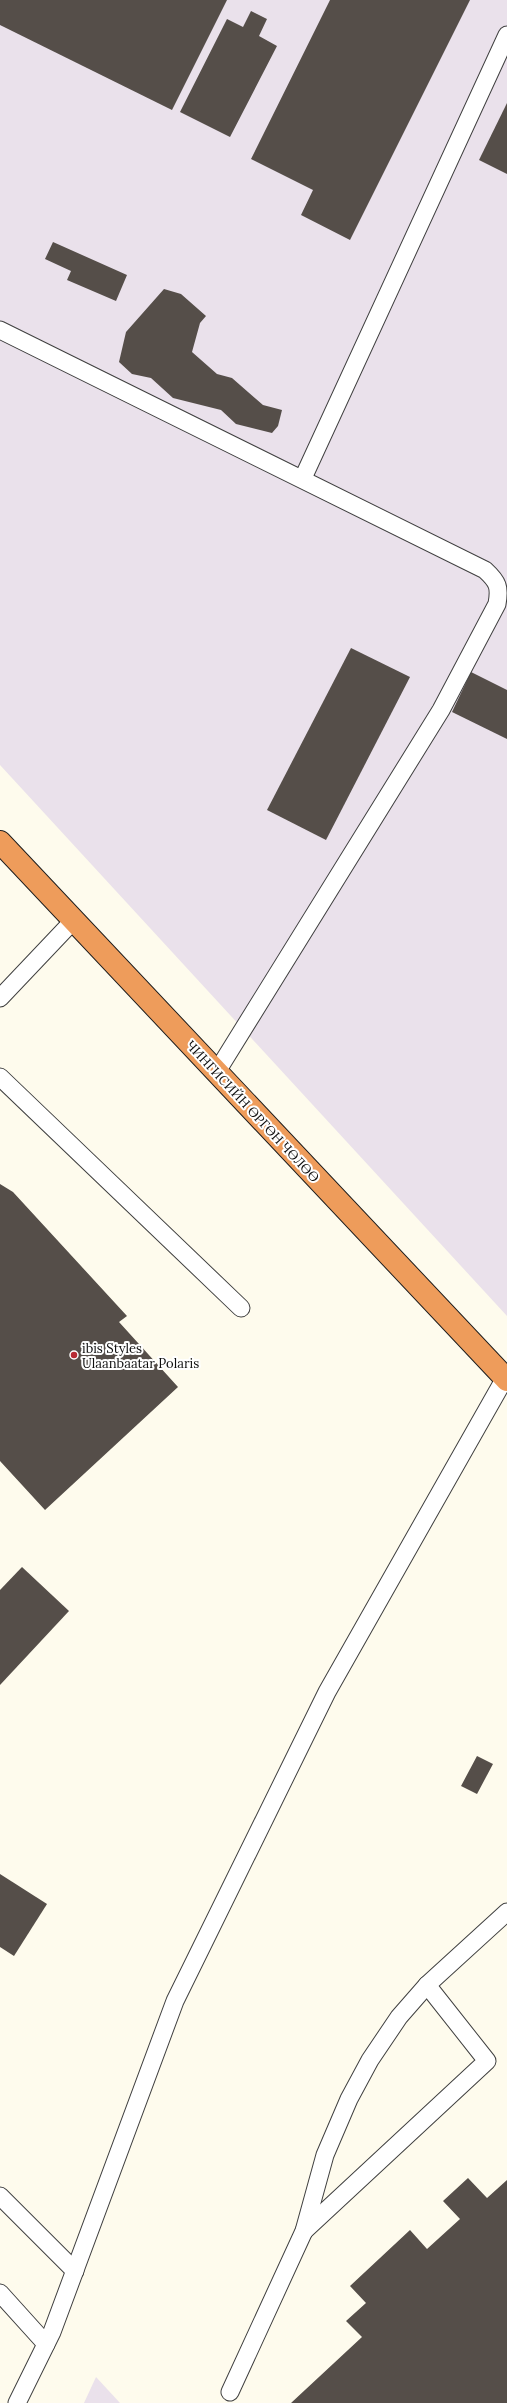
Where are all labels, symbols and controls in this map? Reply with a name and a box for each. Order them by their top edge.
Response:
street label: ЧИНГИСИЙН ӨРГӨН ЧӨЛӨӨ [182,1037,323,1186]
place label: ibis Styles Ulaanbaatar Polaris [82,1340,199,1372]
marker: ibis Styles Ulaanbaatar Polaris [69,1350,79,1360]

